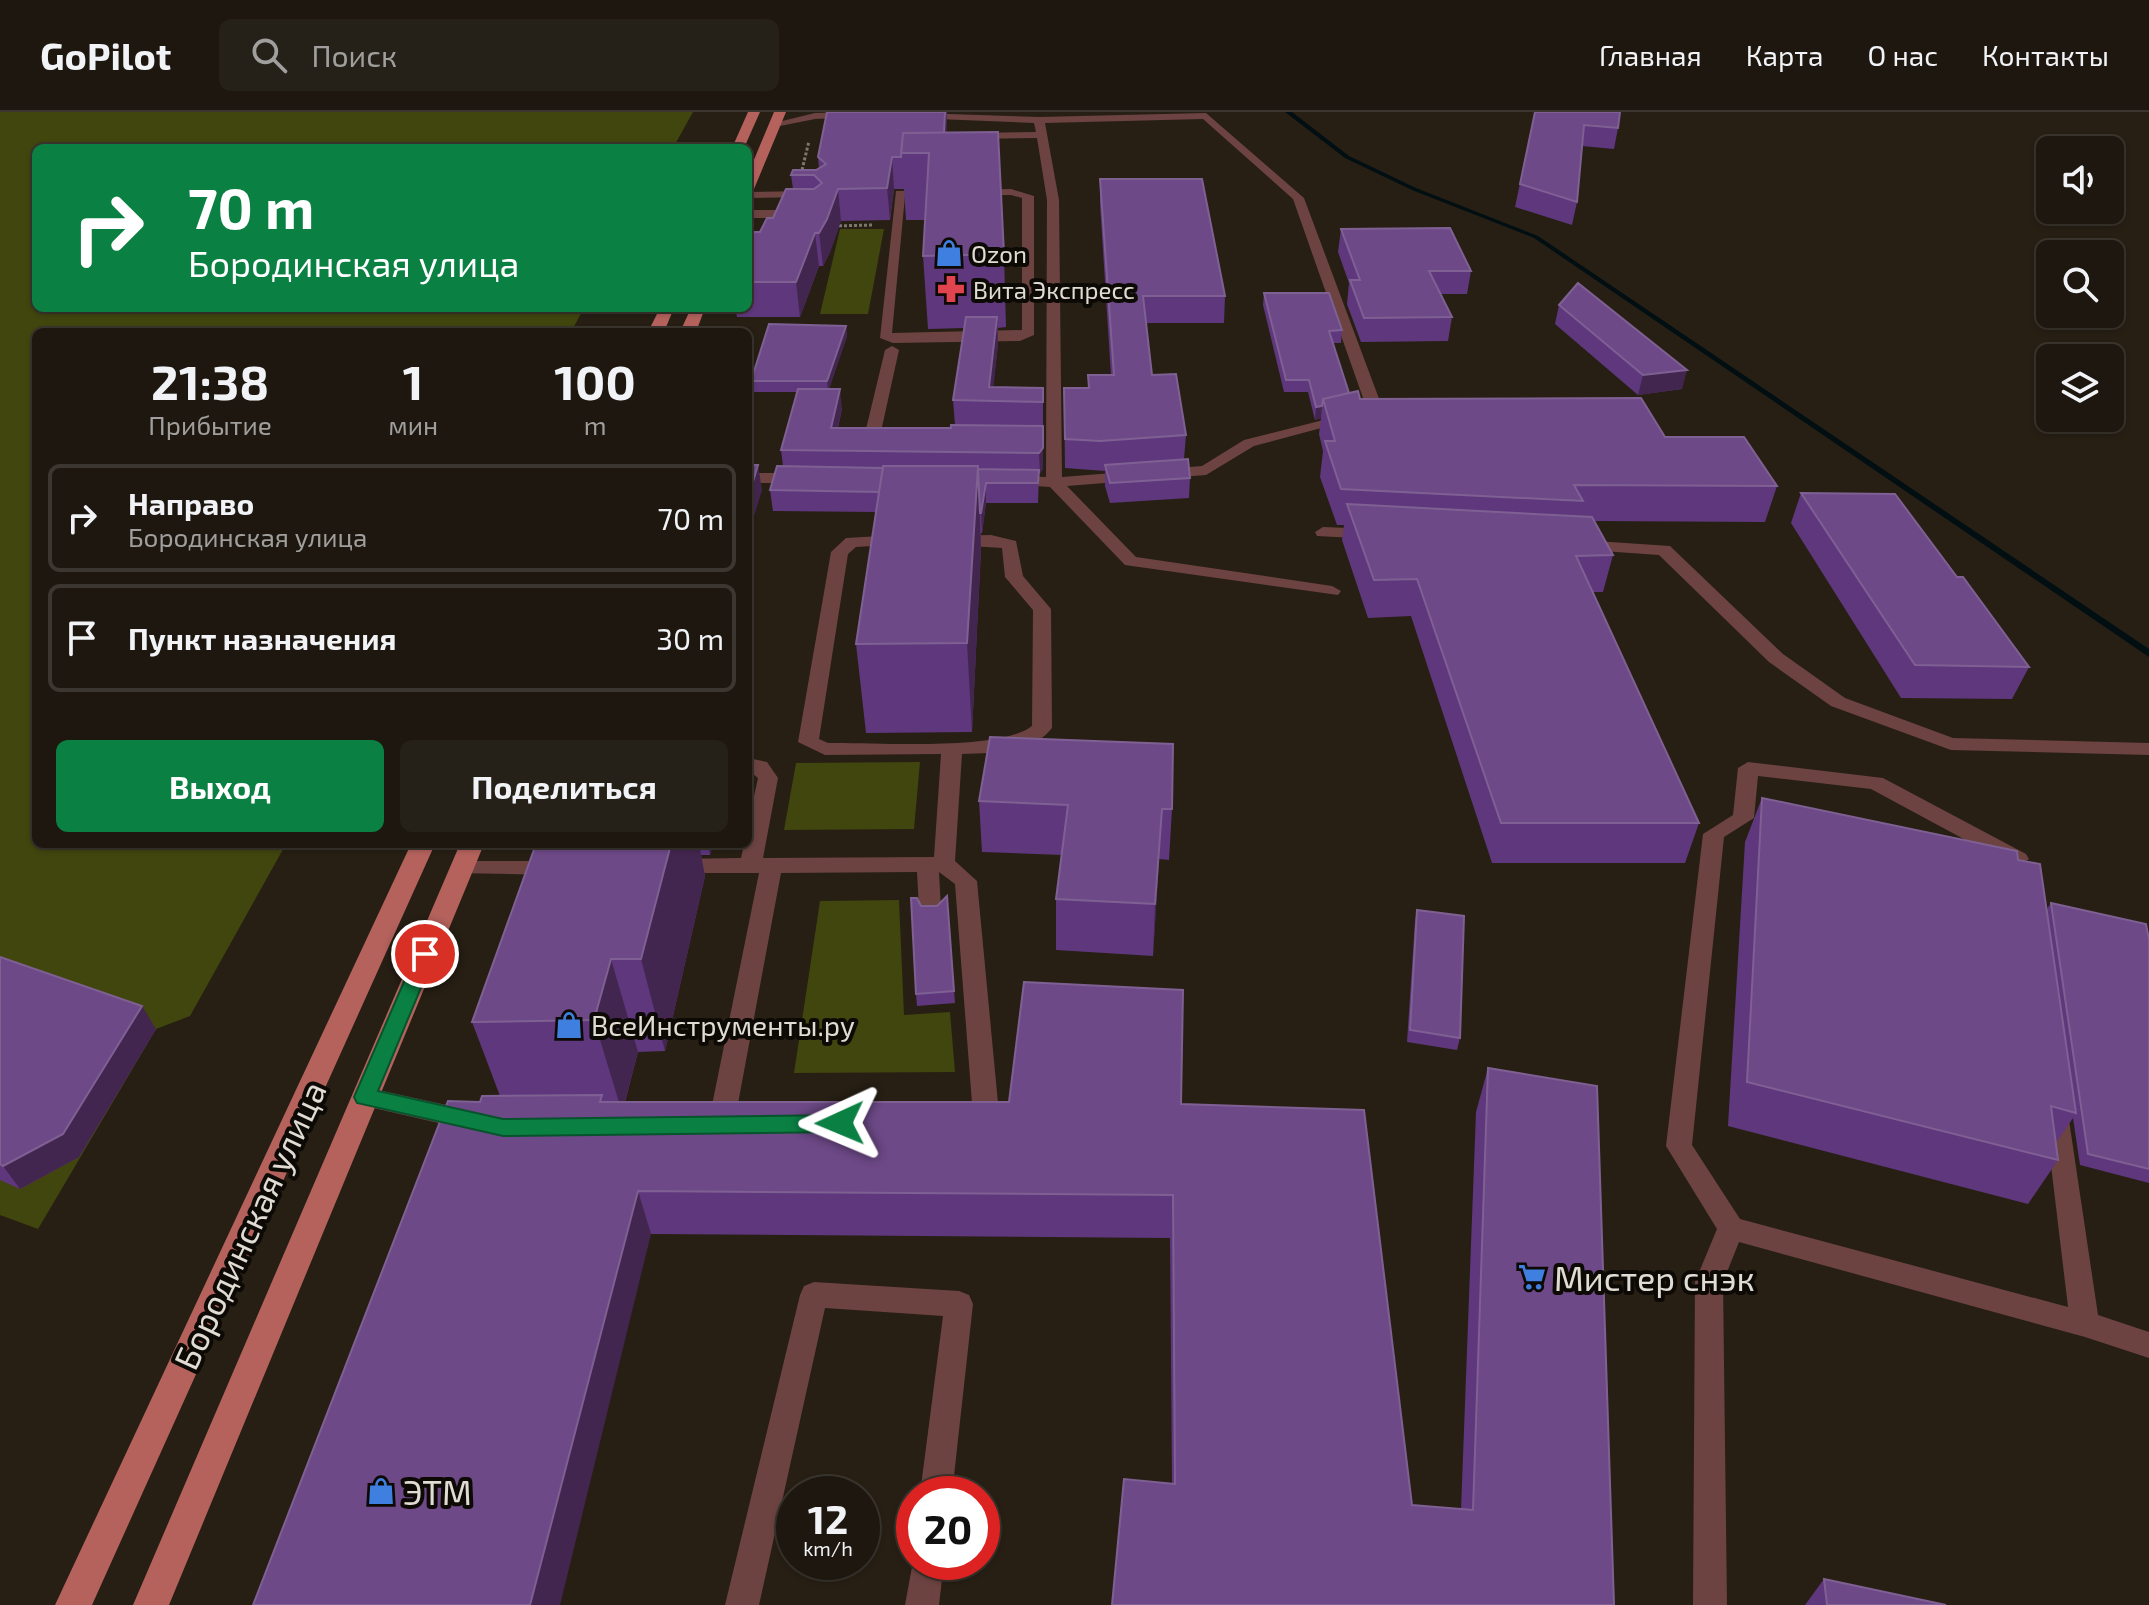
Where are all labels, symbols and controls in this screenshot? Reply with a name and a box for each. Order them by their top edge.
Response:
search box [219,19,779,91]
text: GoPilot [40,32,171,78]
icon: search [247,33,291,77]
text: Поиск [311,37,397,73]
text: Главная [1599,38,1702,72]
text: Карта [1746,38,1824,72]
text: О нас [1868,38,1938,72]
text: Контакты [1982,38,2109,72]
map controls [2036,136,2124,432]
button: sound [2036,136,2124,224]
text: 70 m [188,173,314,240]
icon: right [56,176,160,280]
shop icon: Ozon [934,238,964,268]
place label: Ozon [971,239,1027,268]
button: search [2036,240,2124,328]
text: Бородинская улица [188,241,519,284]
pharmacy icon: Вита Экспресс [936,274,966,304]
place label: Вита Экспресс [973,275,1135,304]
button: layers [2036,344,2124,432]
text: 21:38 [151,352,269,410]
text: 1 [403,352,423,410]
text: 100 [554,352,636,410]
text: Прибытие [148,409,272,440]
text: мин [388,409,438,440]
text: m [584,409,606,440]
text: Направо [128,485,254,521]
icon: right [60,496,104,540]
text: 70 m [658,500,724,536]
text: Бородинская улица [128,521,367,552]
icon: arrive [60,616,104,660]
text: Пункт назначения [128,620,396,656]
text: 30 m [656,620,724,656]
button: Выход [56,740,384,832]
button: Поделиться [400,740,728,832]
pin [391,920,459,988]
icon: arrive [403,932,447,976]
place label: ВсеИнструменты.ру [591,1008,855,1042]
shop icon: ВсеИнструменты.ру [554,1010,584,1040]
street label: Бородинская улица [164,1074,335,1376]
position arrow [798,1081,882,1165]
place label: Мистер снэк [1554,1257,1755,1298]
supermarket icon: Мистер снэк [1517,1262,1547,1292]
place label: ЭТМ [403,1471,472,1512]
shop icon: ЭТМ [366,1476,396,1506]
speed limit sign: 20 [896,1476,1000,1580]
text: 12 [808,1494,848,1542]
text: km/h [803,1536,853,1560]

